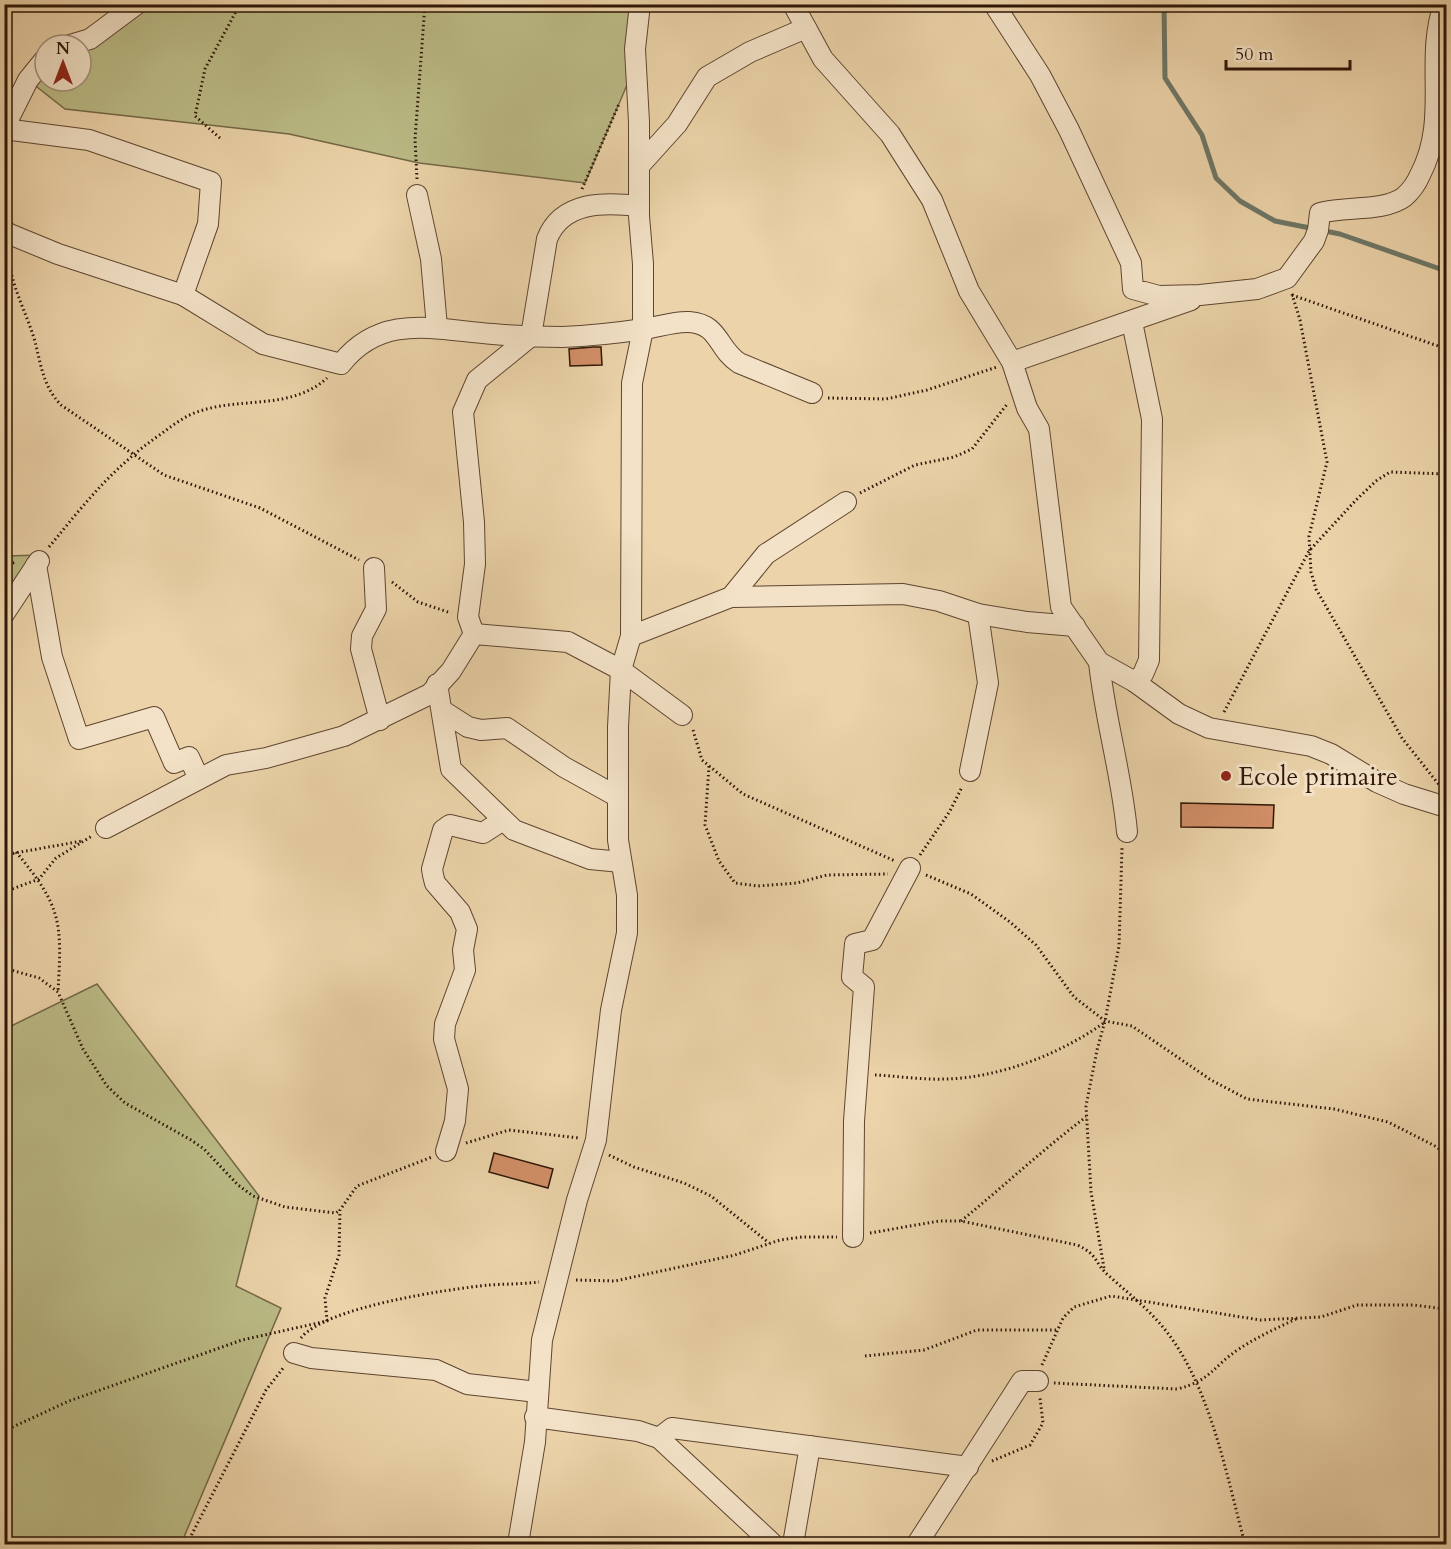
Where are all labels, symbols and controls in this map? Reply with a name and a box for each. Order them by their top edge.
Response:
north arrow [33,33,93,93]
scale bar [1226,33,1350,71]
text: N [56,38,70,60]
text: 50 m [1235,42,1274,67]
place label: Ecole primaire [1238,759,1398,794]
marker: Ecole primaire [1219,769,1233,783]

